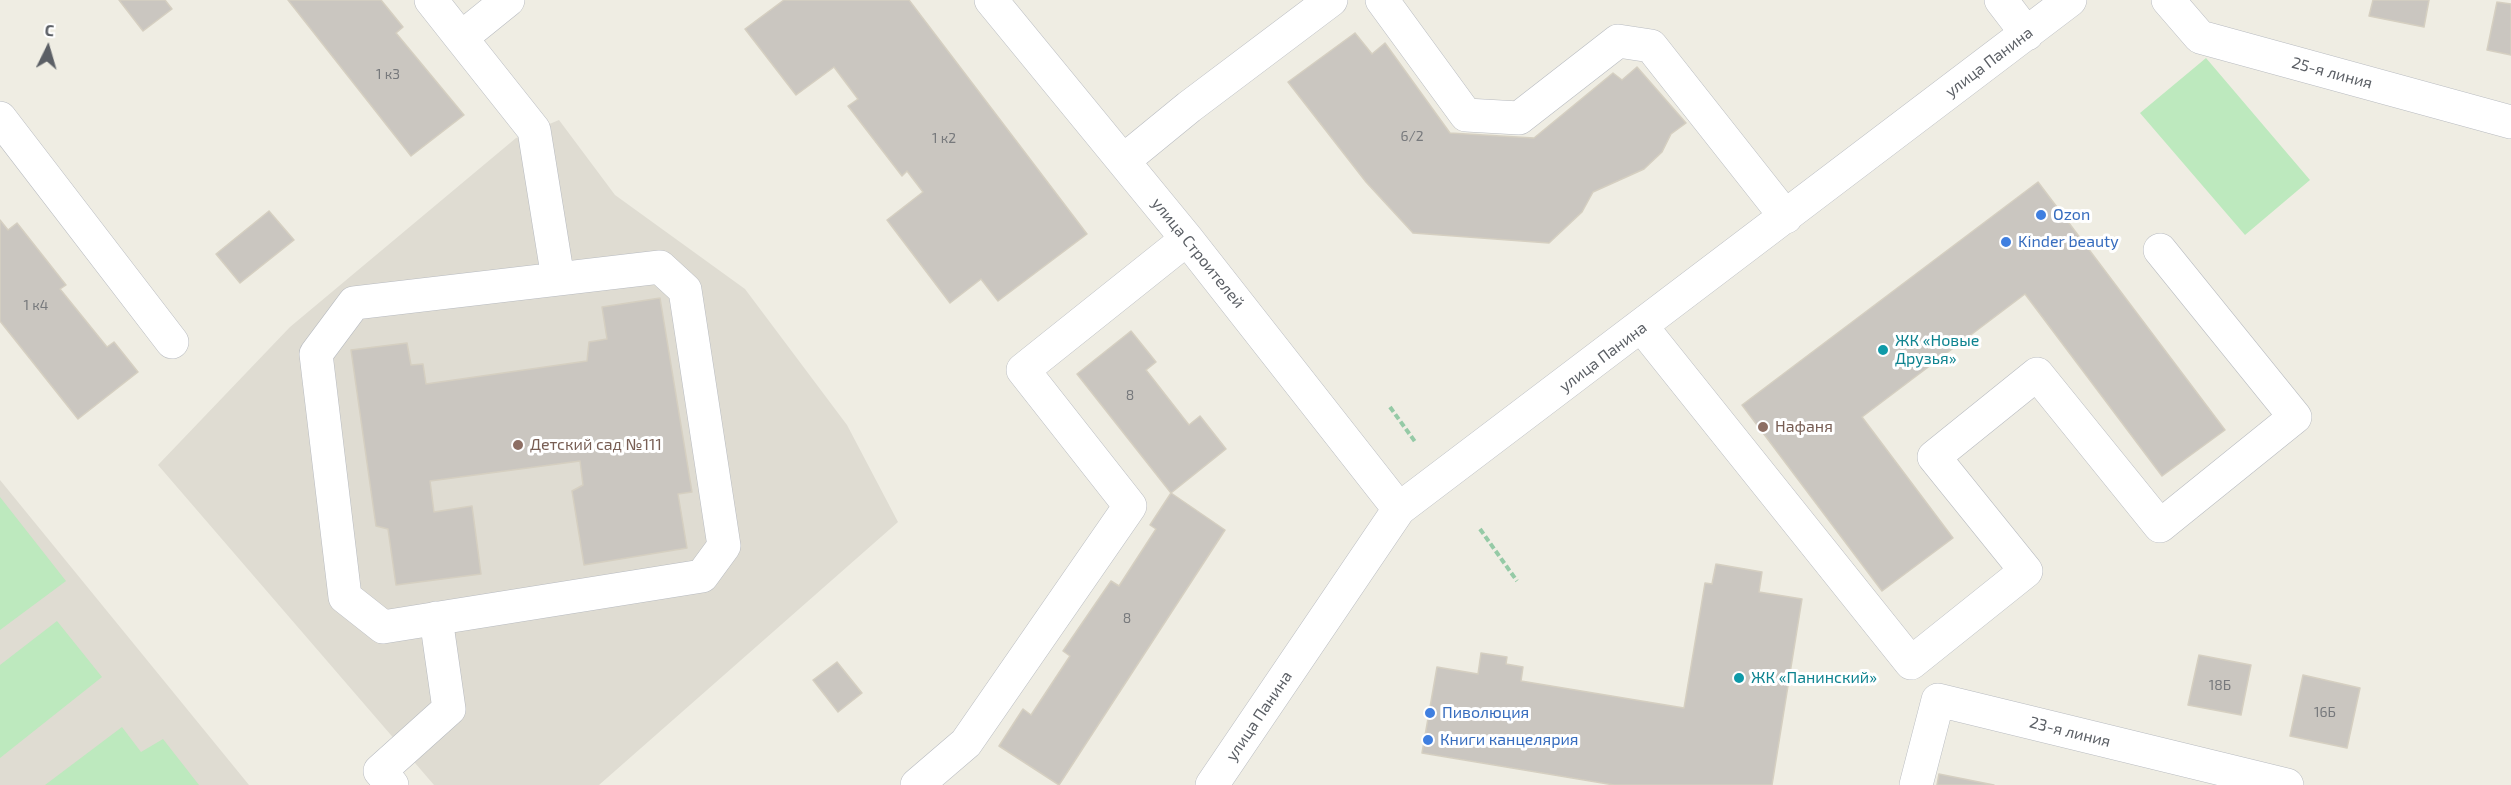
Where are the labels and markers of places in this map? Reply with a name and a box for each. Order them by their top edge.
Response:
place label: Ozon [2053,205,2090,225]
marker: Ozon [2034,208,2048,222]
place label: Kinder beauty [2018,232,2119,252]
marker: Kinder beauty [1999,235,2013,249]
place label: ЖК «Новые Друзья» [1895,331,1979,369]
marker: ЖК «Новые Друзья» [1876,343,1890,357]
place label: Нафаня [1775,417,1833,437]
marker: Нафаня [1756,420,1770,434]
place label: Детский сад №111 [530,435,662,455]
marker: Детский сад №111 [511,438,525,452]
place label: ЖК «Панинский» [1751,668,1877,688]
marker: ЖК «Панинский» [1732,671,1746,685]
place label: Пиволюция [1442,703,1529,723]
marker: Пиволюция [1423,706,1437,720]
place label: Книги канцелярия [1440,730,1579,750]
marker: Книги канцелярия [1421,733,1435,747]

